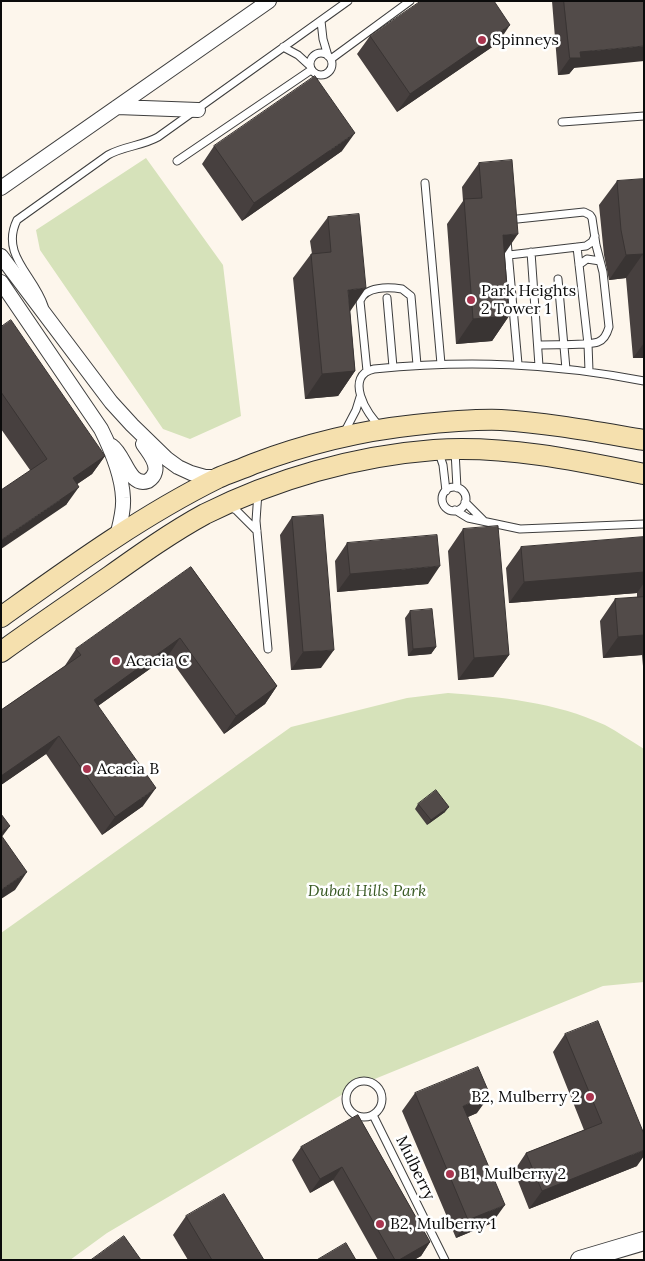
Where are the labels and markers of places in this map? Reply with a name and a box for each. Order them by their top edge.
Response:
place label: Spinneys [492,30,559,50]
marker: Spinneys [476,34,488,46]
place label: Park Heights 2 Tower 1 [481,281,576,319]
marker: Park Heights 2 Tower 1 [465,294,477,306]
place label: Acacia C [126,651,189,671]
marker: Acacia C [110,655,122,667]
place label: Acacia B [97,759,159,779]
marker: Acacia B [81,763,93,775]
place label: B2, Mulberry 2 [471,1087,580,1107]
marker: B2, Mulberry 2 [584,1091,596,1103]
place label: B1, Mulberry 2 [460,1164,566,1184]
marker: B1, Mulberry 2 [444,1168,456,1180]
place label: B2, Mulberry 1 [390,1214,496,1234]
marker: B2, Mulberry 1 [374,1218,386,1230]

